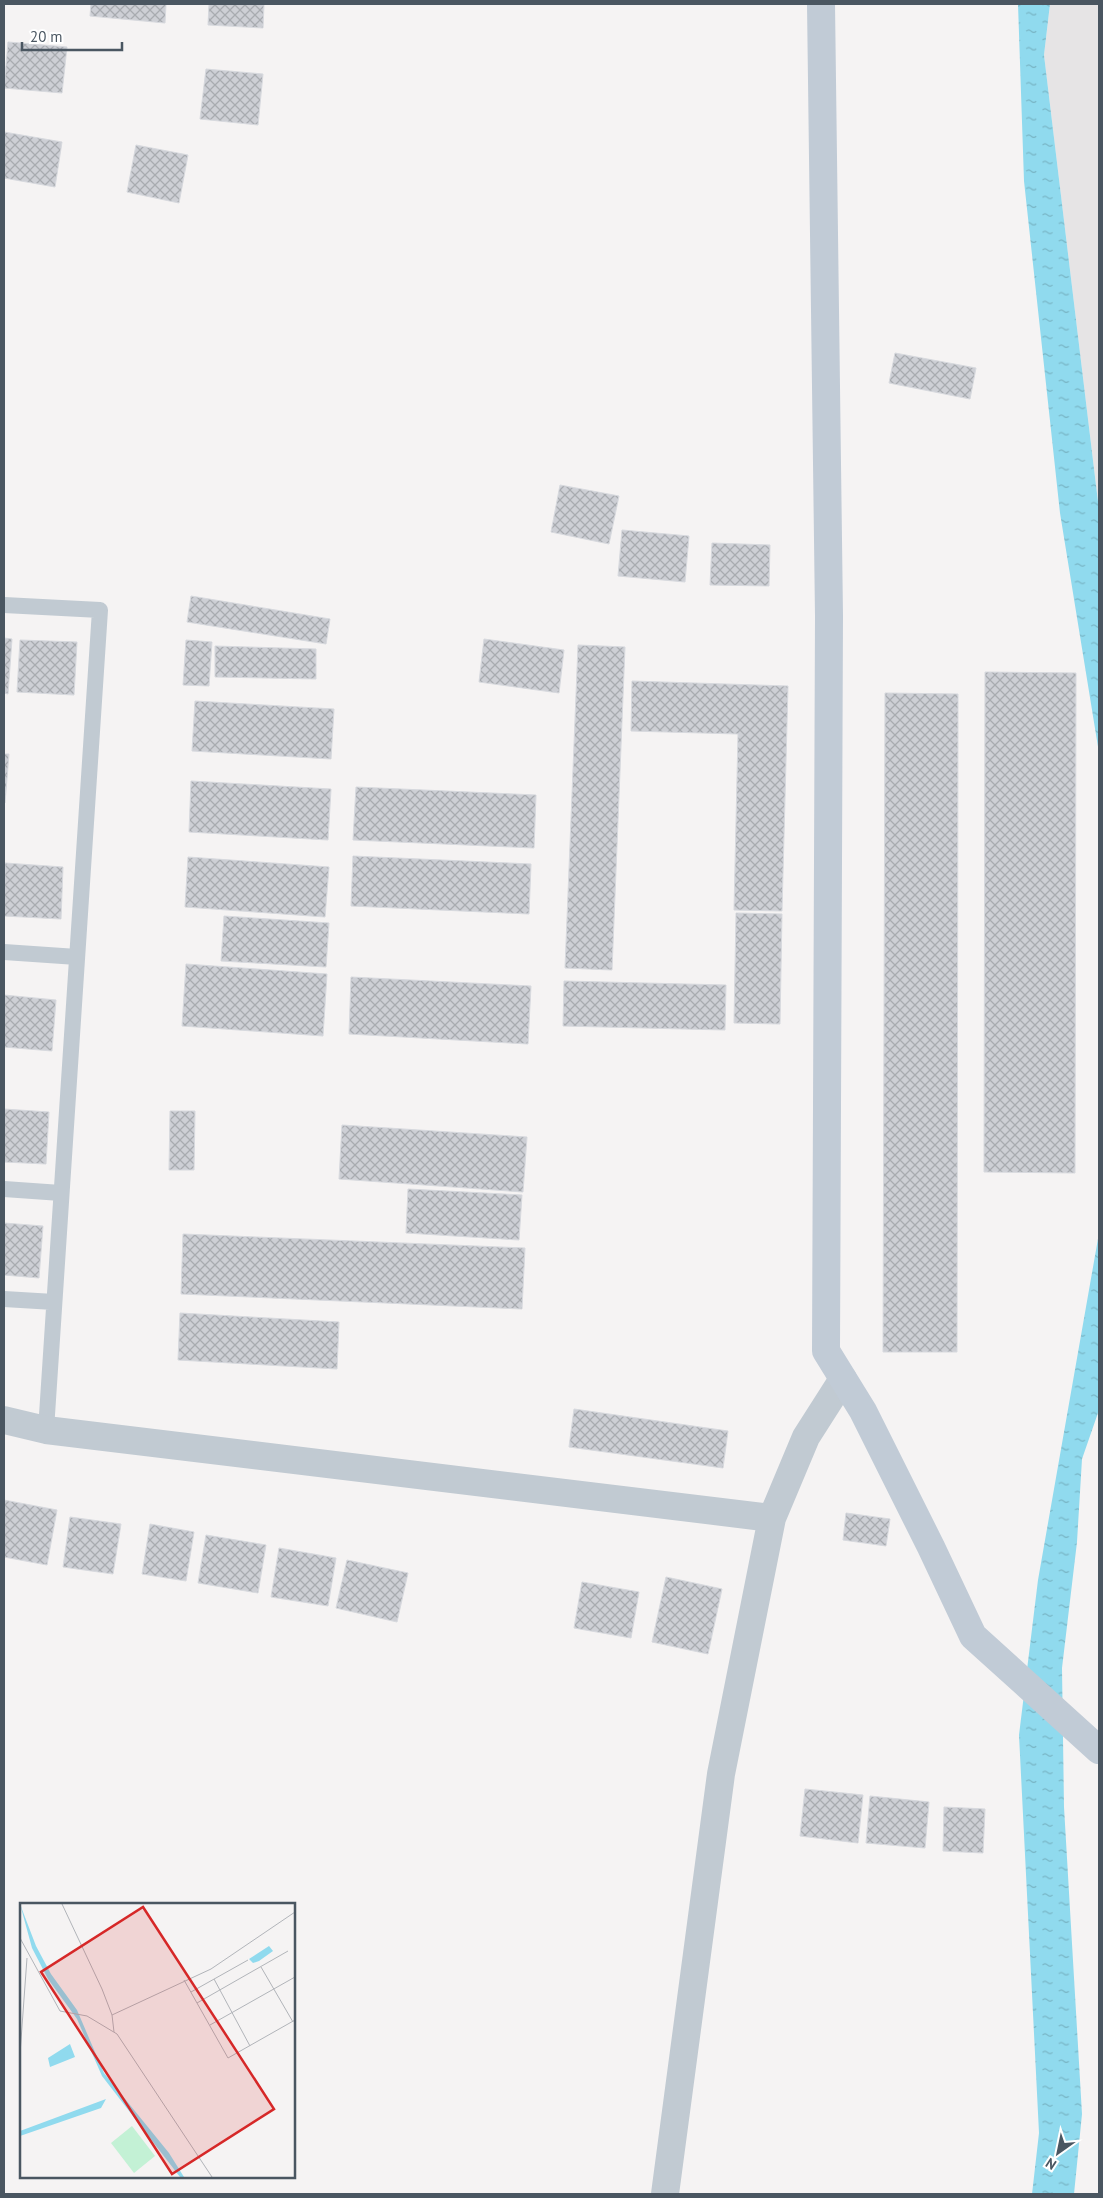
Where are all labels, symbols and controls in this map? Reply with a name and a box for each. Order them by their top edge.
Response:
scale bar [22,20,122,52]
text: 20 m [30,27,63,46]
inset map [20,1903,295,2178]
north arrow [1033,2128,1083,2178]
text: N [1042,2154,1060,2174]

